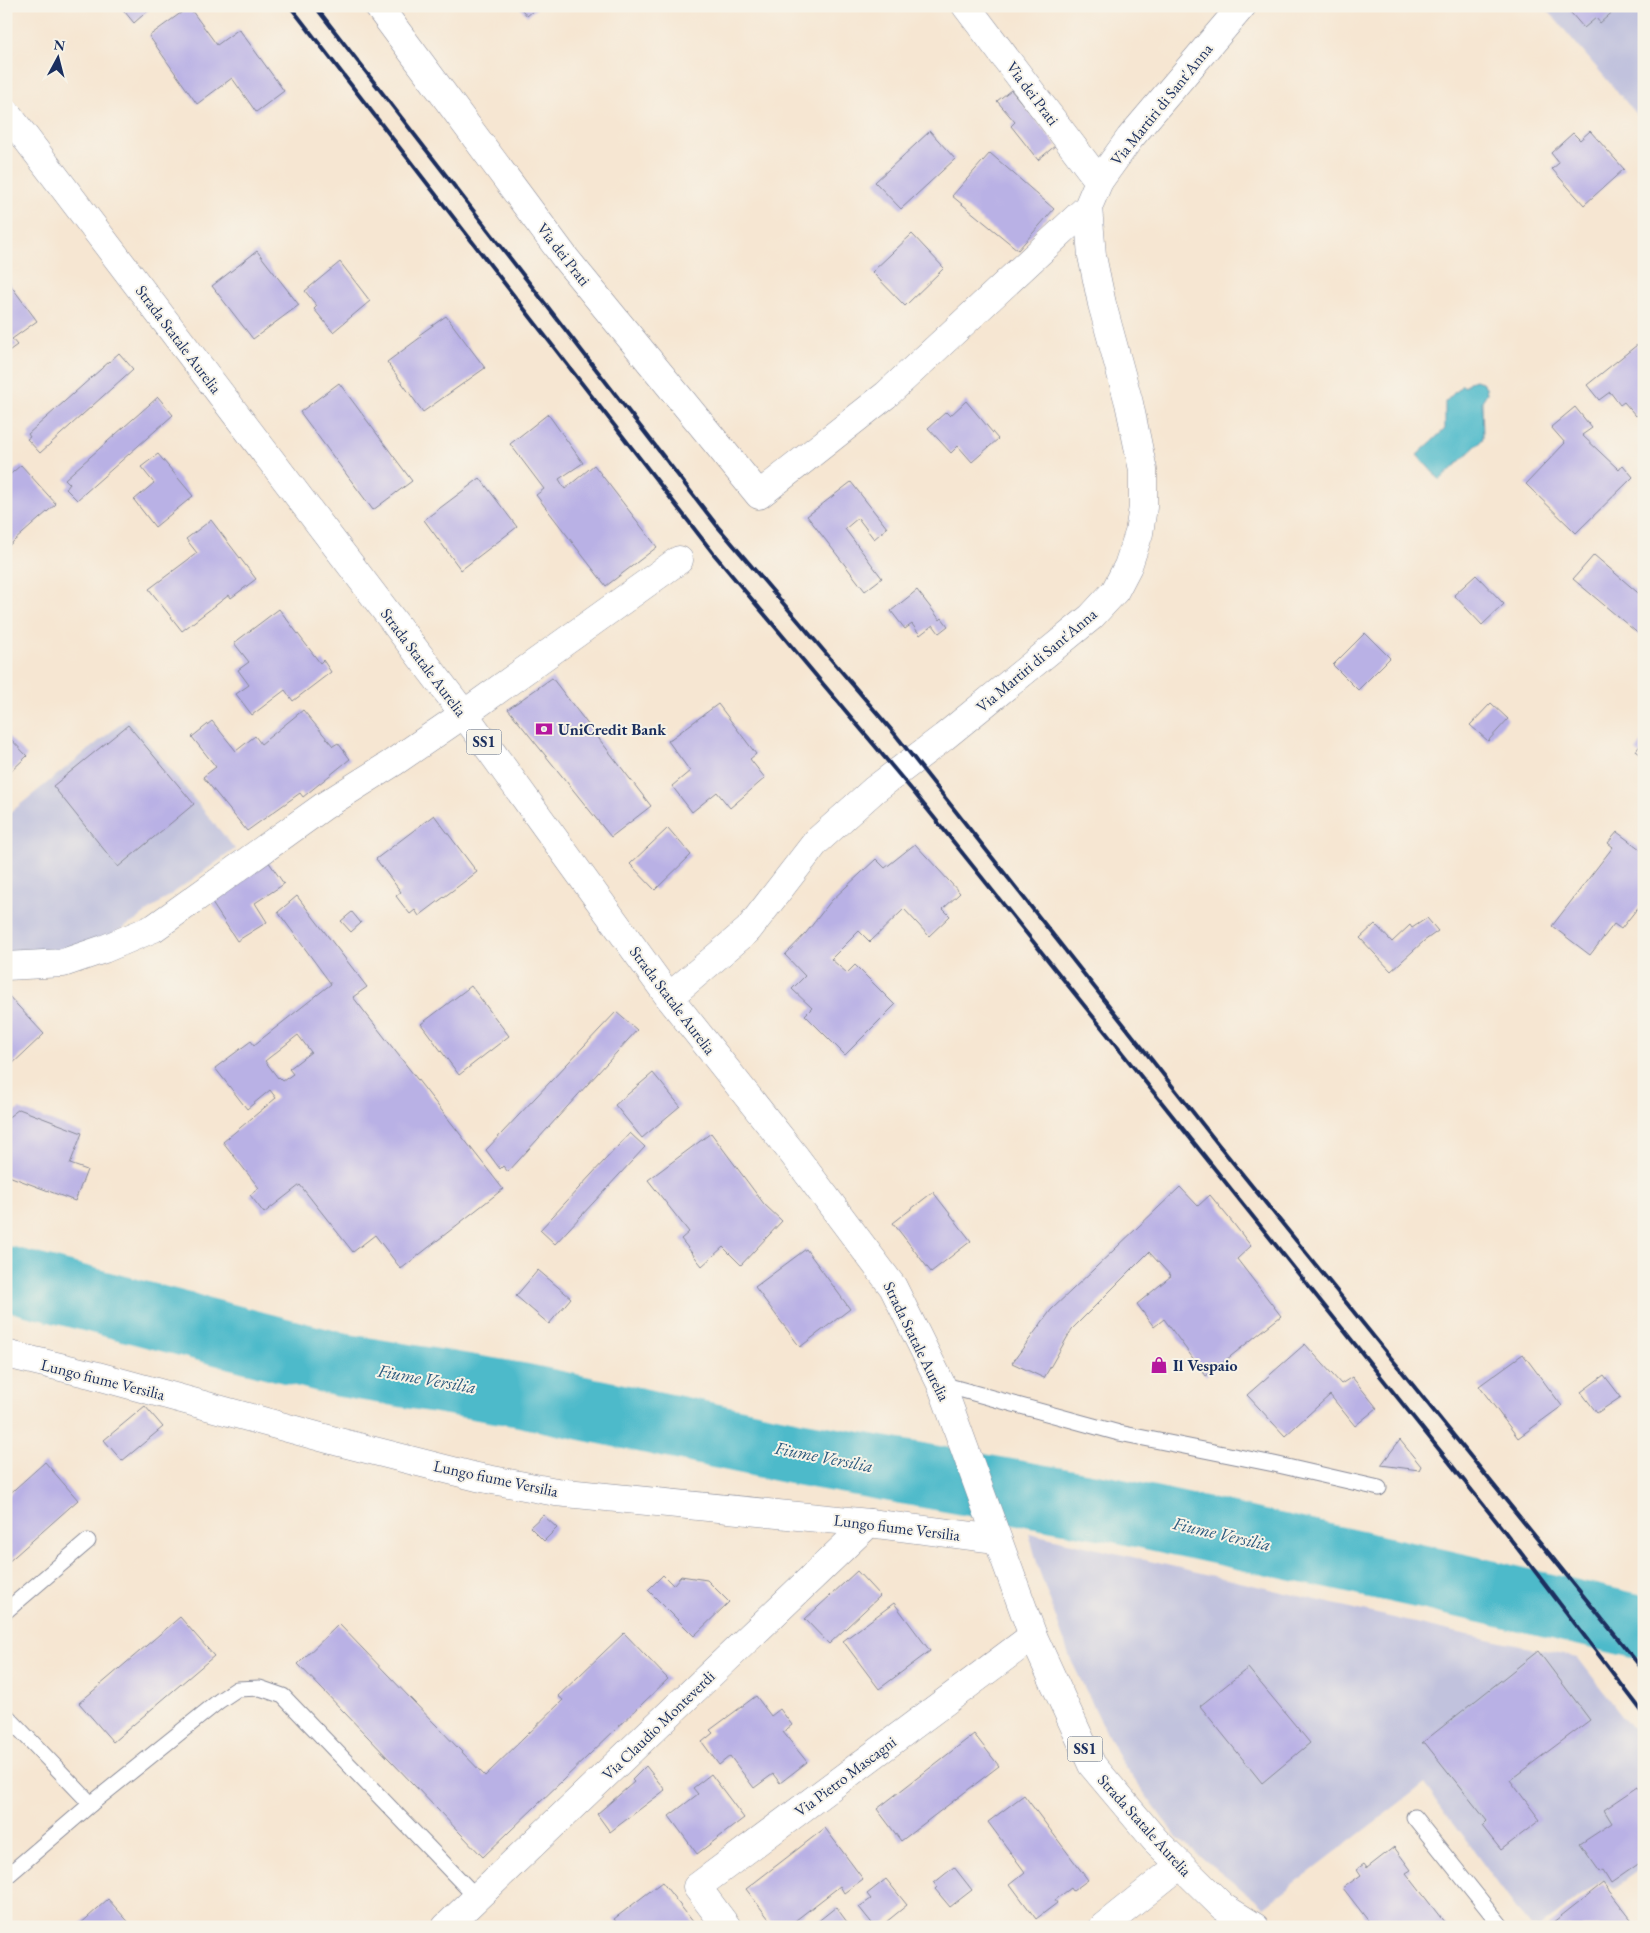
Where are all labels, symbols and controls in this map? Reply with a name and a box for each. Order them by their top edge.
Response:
north arrow [32,32,82,82]
text: N [53,35,67,55]
street label: Via Martiri di Sant'Anna [1106,38,1218,170]
street label: Via dei Prati [1002,57,1064,130]
street label: Via dei Prati [532,218,595,290]
street label: Strada Statale Aurelia [131,281,227,398]
street label: Via Martiri di Sant'Anna [972,603,1101,717]
street label: Strada Statale Aurelia [376,604,472,721]
bank icon: UniCredit Bank [534,719,554,739]
place label: UniCredit Bank [558,719,666,740]
road number: SS1 [466,730,502,754]
street label: Strada Statale Aurelia [625,942,721,1059]
street label: Strada Statale Aurelia [878,1278,955,1405]
street label: Lungo fiume Versilia [39,1354,168,1405]
shop icon: Il Vespaio [1149,1355,1169,1375]
place label: Il Vespaio [1173,1355,1238,1376]
water label: Fiume Versilia [375,1358,478,1398]
water label: Fiume Versilia [772,1436,875,1477]
street label: Lungo fiume Versilia [432,1455,561,1502]
street label: Lungo fiume Versilia [833,1509,962,1546]
water label: Fiume Versilia [1170,1511,1273,1556]
street label: Via Claudio Monteverdi [597,1666,719,1785]
street label: Via Pietro Mascagni [790,1731,900,1822]
road number: SS1 [1068,1736,1102,1762]
street label: Strada Statale Aurelia [1093,1770,1197,1881]

